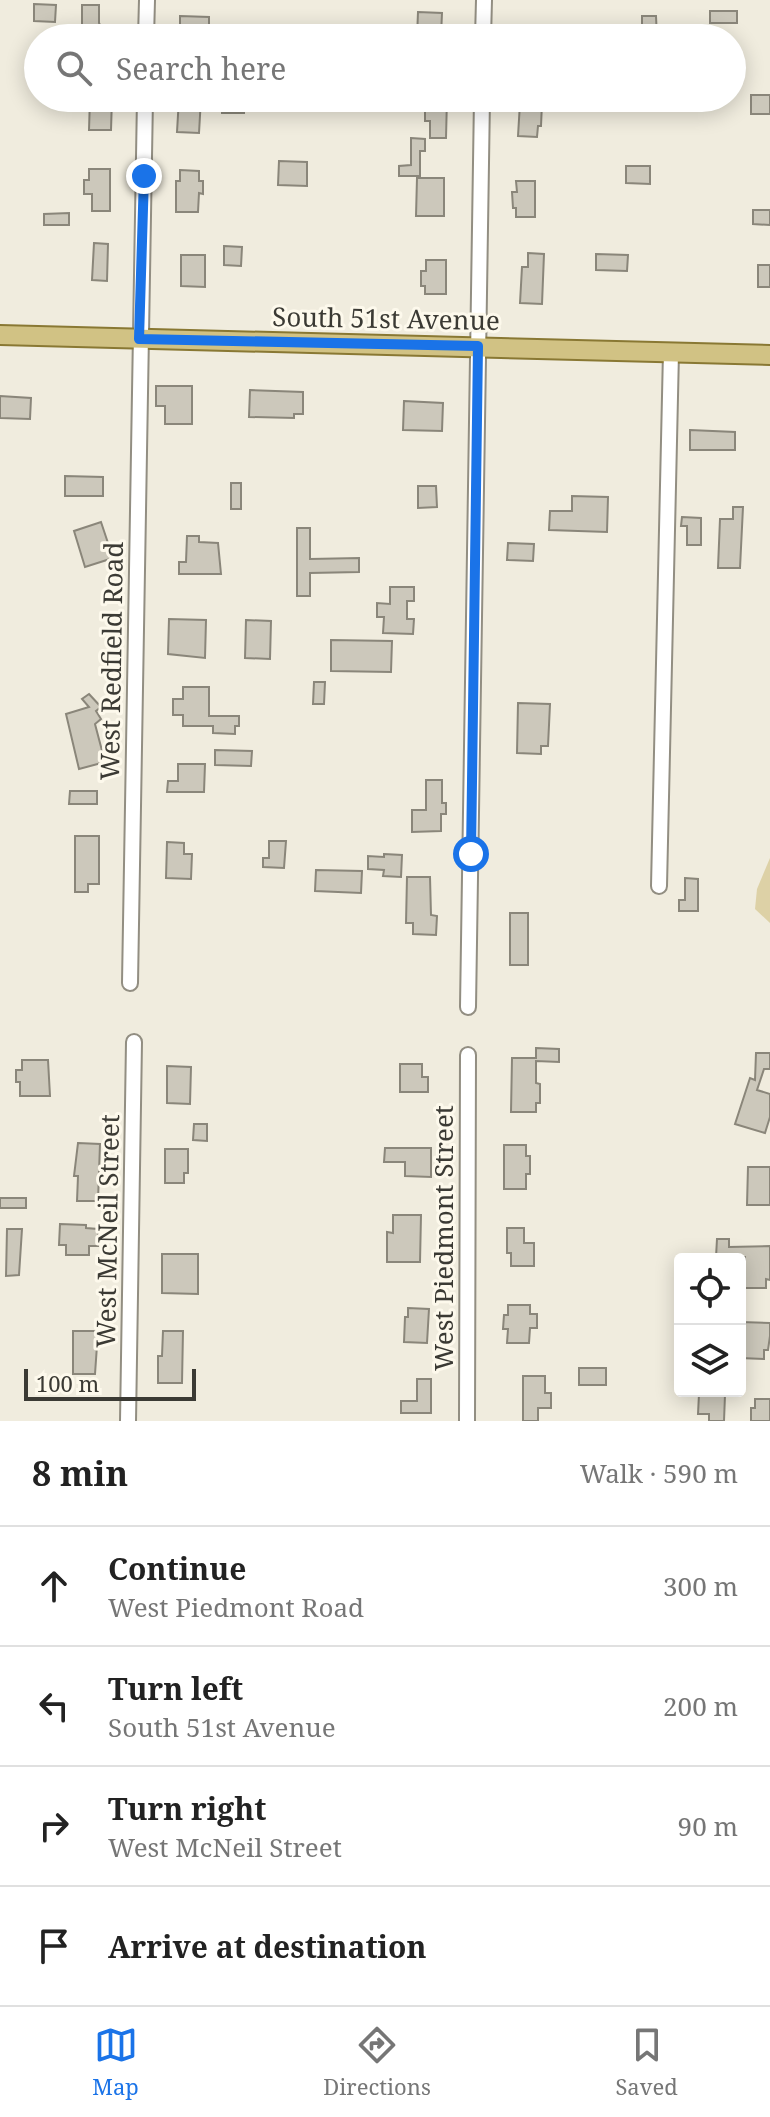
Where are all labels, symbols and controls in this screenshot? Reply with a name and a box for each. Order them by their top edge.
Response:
search box [24,24,746,112]
icon: search [52,46,96,90]
text: Search here [116,48,286,89]
route end [126,158,162,194]
street label: South 51st Avenue [272,298,500,338]
street label: West Redfield Road [91,541,131,781]
route start [453,836,489,872]
street label: West Piedmont Street [425,1105,461,1371]
street label: West McNeil Street [87,1114,127,1348]
map controls [674,1253,746,1397]
button: locate [674,1253,746,1325]
button: layers [674,1325,746,1397]
scale bar [24,1365,196,1401]
text: 100 m [36,1368,99,1398]
text: 8 min [32,1450,128,1496]
text: Walk · 590 m [580,1455,738,1491]
text: Continue [108,1548,246,1589]
icon: ahead [32,1564,76,1608]
text: 300 m [663,1568,738,1604]
text: West Piedmont Road [108,1589,364,1625]
text: Turn left [108,1668,243,1709]
icon: left [32,1684,76,1728]
text: 200 m [663,1688,738,1724]
text: South 51st Avenue [108,1709,336,1745]
text: Turn right [108,1788,266,1829]
icon: right [32,1804,76,1848]
text: 90 m [678,1808,738,1844]
text: West McNeil Street [108,1829,342,1865]
icon: arrive [32,1924,76,1968]
text: Arrive at destination [108,1926,427,1967]
tab: Map [92,2023,139,2101]
tab: Directions [323,2023,431,2101]
tab: Saved [615,2023,678,2101]

